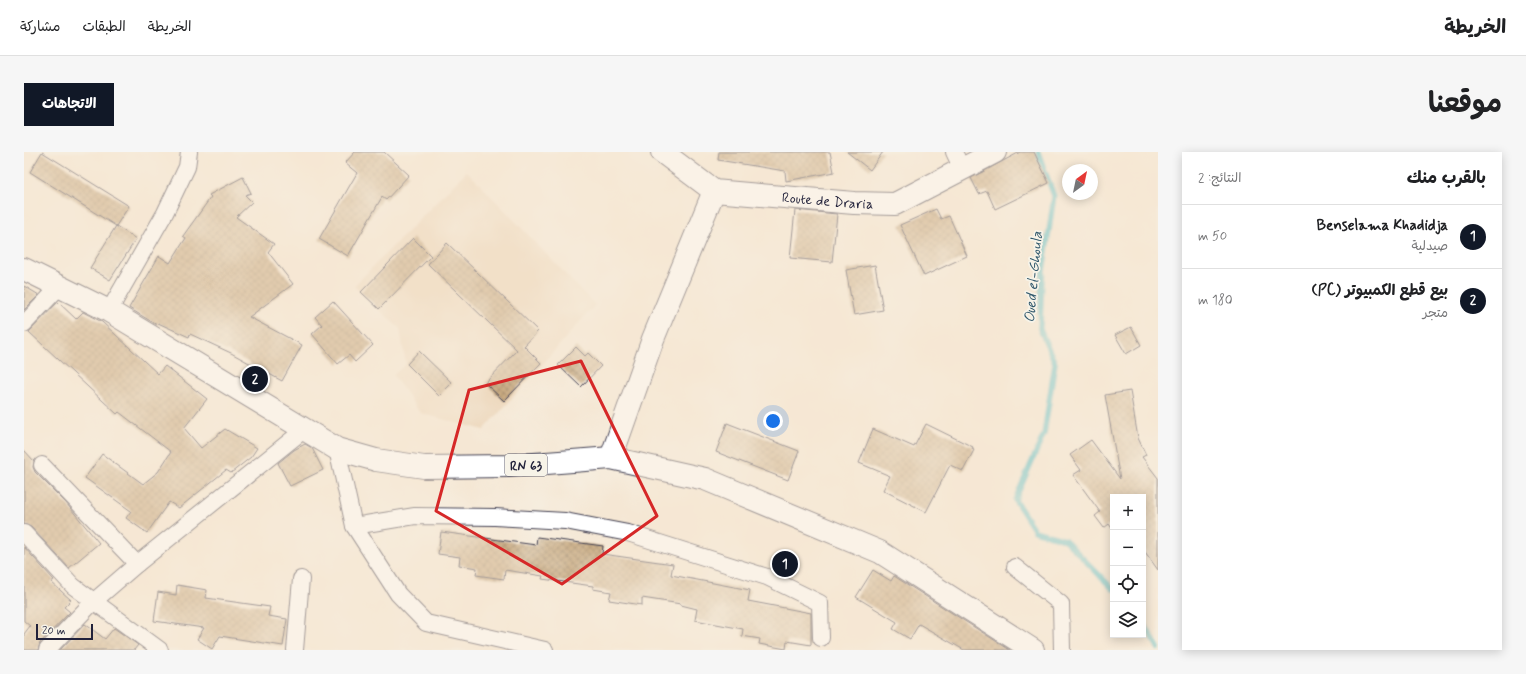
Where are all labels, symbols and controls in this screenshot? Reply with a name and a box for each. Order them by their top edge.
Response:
text: الخريطة [1444,15,1506,40]
text: مشاركة [20,18,60,36]
text: الطبقات [82,18,126,36]
text: الخريطة [148,18,191,36]
button: الاتجاهات [24,83,114,126]
text: موقعنا [1428,86,1502,123]
north arrow [1062,164,1098,200]
text: بالقرب منك [1407,167,1486,189]
text: النتائج: 2 [1198,170,1241,187]
street label: Route de Draria [781,189,874,213]
text: Benselama Khadidja [1317,216,1448,236]
text: 50 m [1198,228,1227,245]
text: 1 [1470,228,1476,245]
water label: Oued el-Ghoula [1020,230,1048,323]
text: صيدلية [1411,238,1448,255]
text: بيع قطع الكمبيوتر (PC) [1311,281,1448,301]
text: 180 m [1198,292,1233,309]
text: 2 [1470,292,1476,309]
text: متجر [1423,305,1448,322]
pin: 2 [242,364,268,394]
your location [763,411,783,431]
road number: RN 63 [505,454,547,476]
map controls [1110,494,1146,638]
button: + [1110,494,1146,530]
button: − [1110,530,1146,566]
pin: 1 [772,549,798,579]
button: locate [1110,566,1146,602]
button: layers [1110,602,1146,638]
scale bar [36,622,93,641]
text: 20 m [42,624,65,638]

